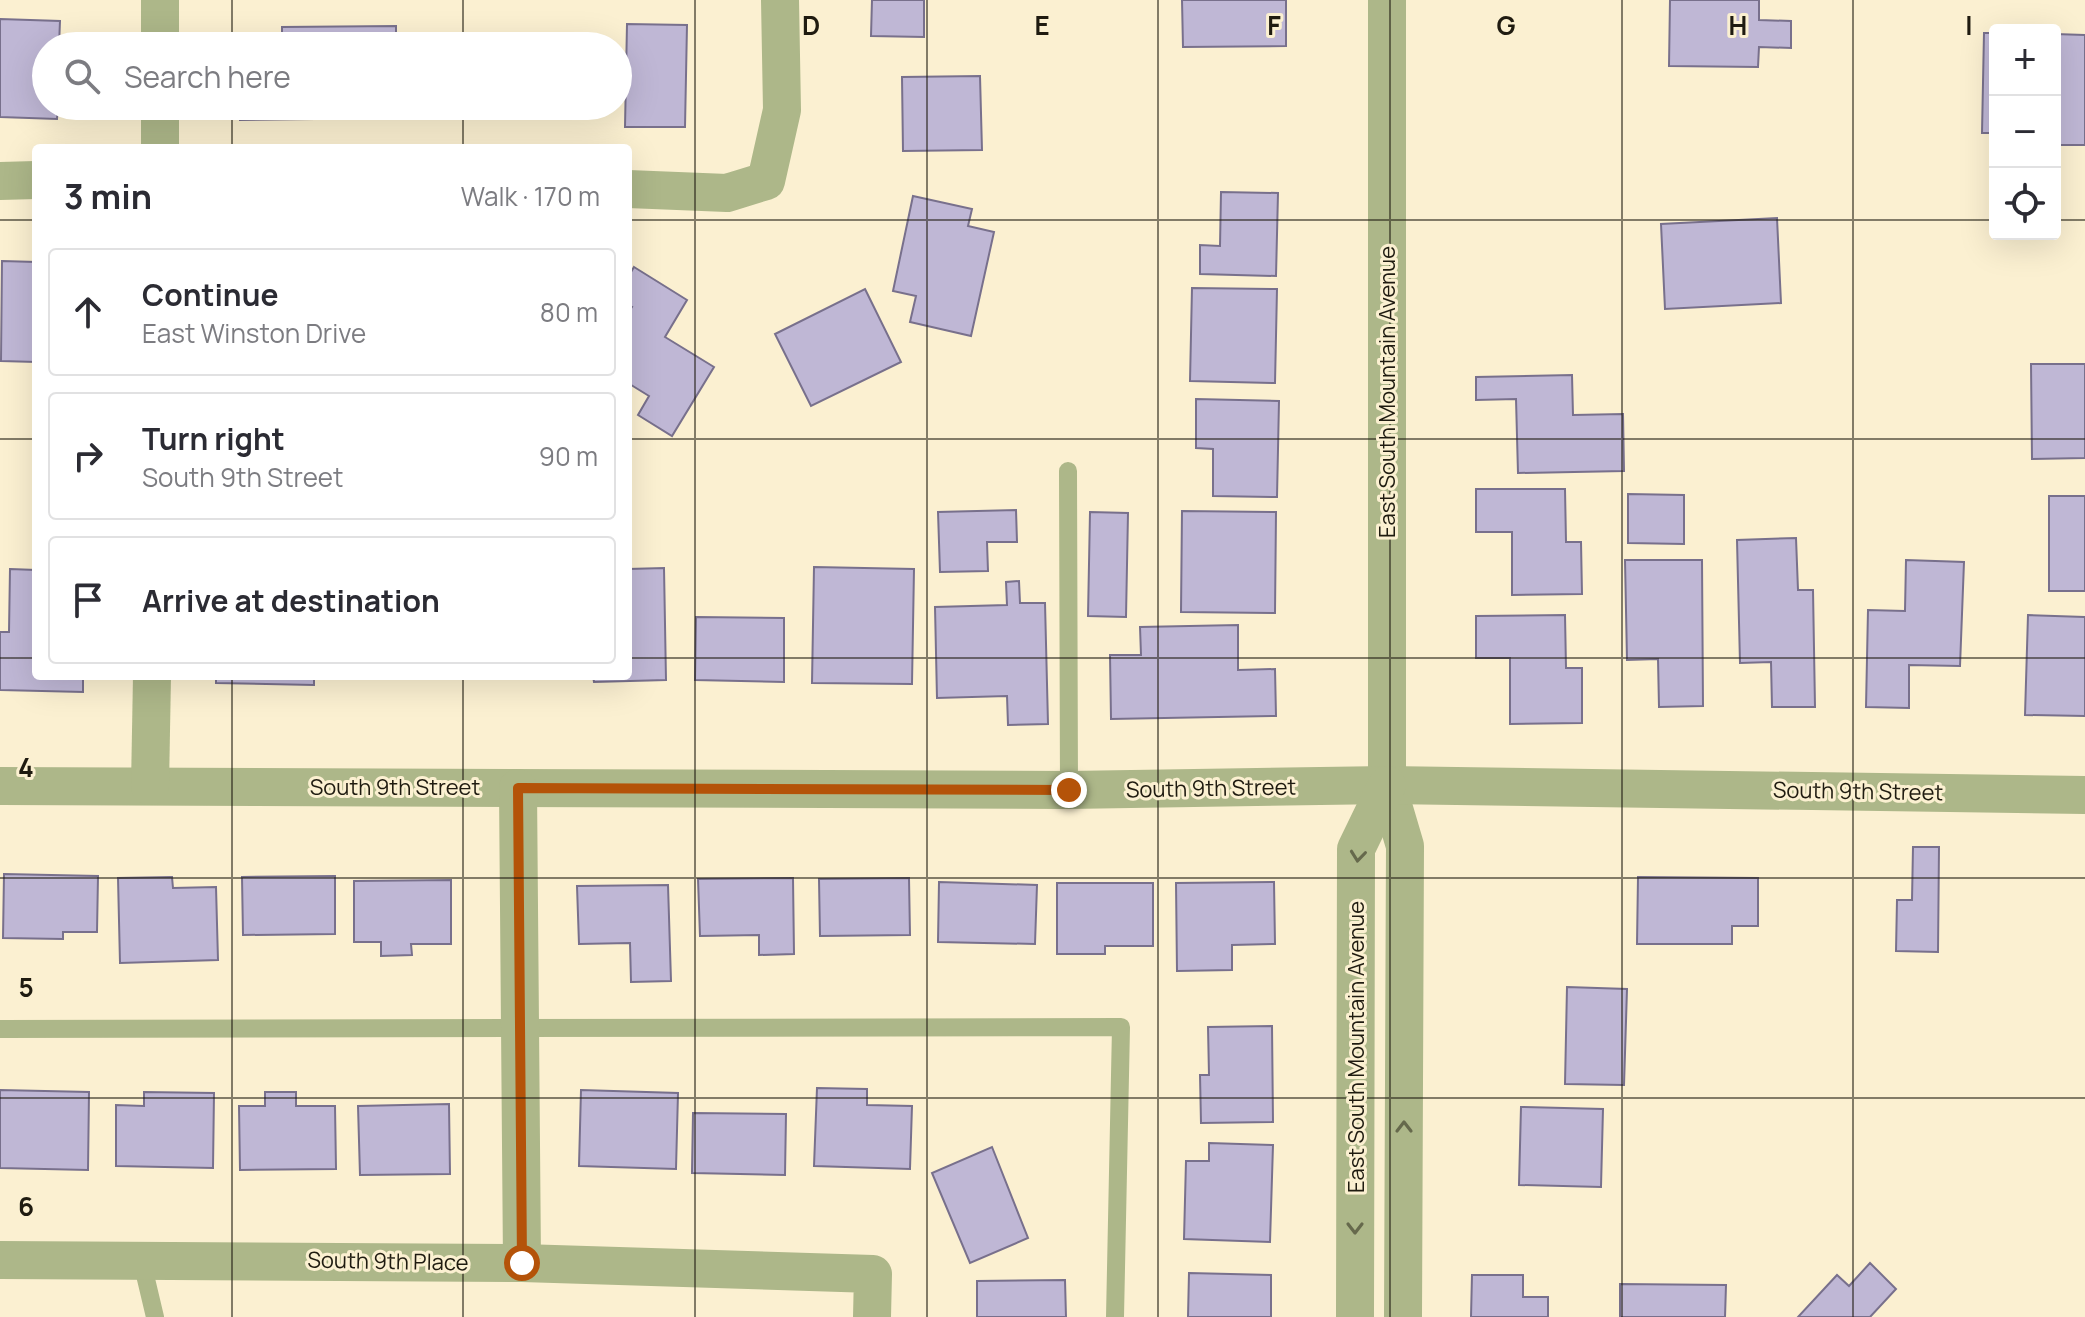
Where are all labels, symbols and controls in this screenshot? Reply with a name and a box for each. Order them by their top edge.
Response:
text: D [802,7,820,43]
text: E [1034,7,1050,43]
text: F [1267,7,1281,43]
text: G [1496,7,1516,43]
text: H [1729,7,1747,43]
text: I [1965,7,1973,43]
map controls [1989,24,2061,240]
button: + [1989,24,2061,96]
search box [32,32,632,120]
icon: search [60,54,104,98]
text: Search here [124,56,291,97]
button: − [1989,96,2061,168]
button: locate [1989,168,2061,240]
text: 3 min [64,173,152,219]
text: Walk · 170 m [461,178,600,214]
street label: East South Mountain Avenue [1372,246,1402,538]
text: Continue [142,274,278,315]
icon: ahead [66,290,110,334]
text: 80 m [540,294,598,330]
text: East Winston Drive [142,315,366,351]
text: Turn right [142,418,285,459]
icon: right [66,434,110,478]
text: 90 m [539,438,598,474]
text: South 9th Street [142,459,343,495]
icon: arrive [66,578,110,622]
text: Arrive at destination [142,580,440,621]
text: 4 [18,749,34,785]
street label: South 9th Street [310,772,480,802]
route end [1051,772,1087,808]
street label: South 9th Street [1126,772,1297,804]
street label: South 9th Street [1773,775,1944,807]
one-way arrow [1349,850,1366,863]
street label: East South Mountain Avenue [1341,901,1371,1193]
text: 5 [18,969,34,1005]
one-way arrow [1395,1120,1413,1133]
text: 6 [18,1188,34,1224]
one-way arrow [1346,1222,1364,1235]
street label: South 9th Place [307,1245,469,1277]
route start [504,1245,540,1281]

